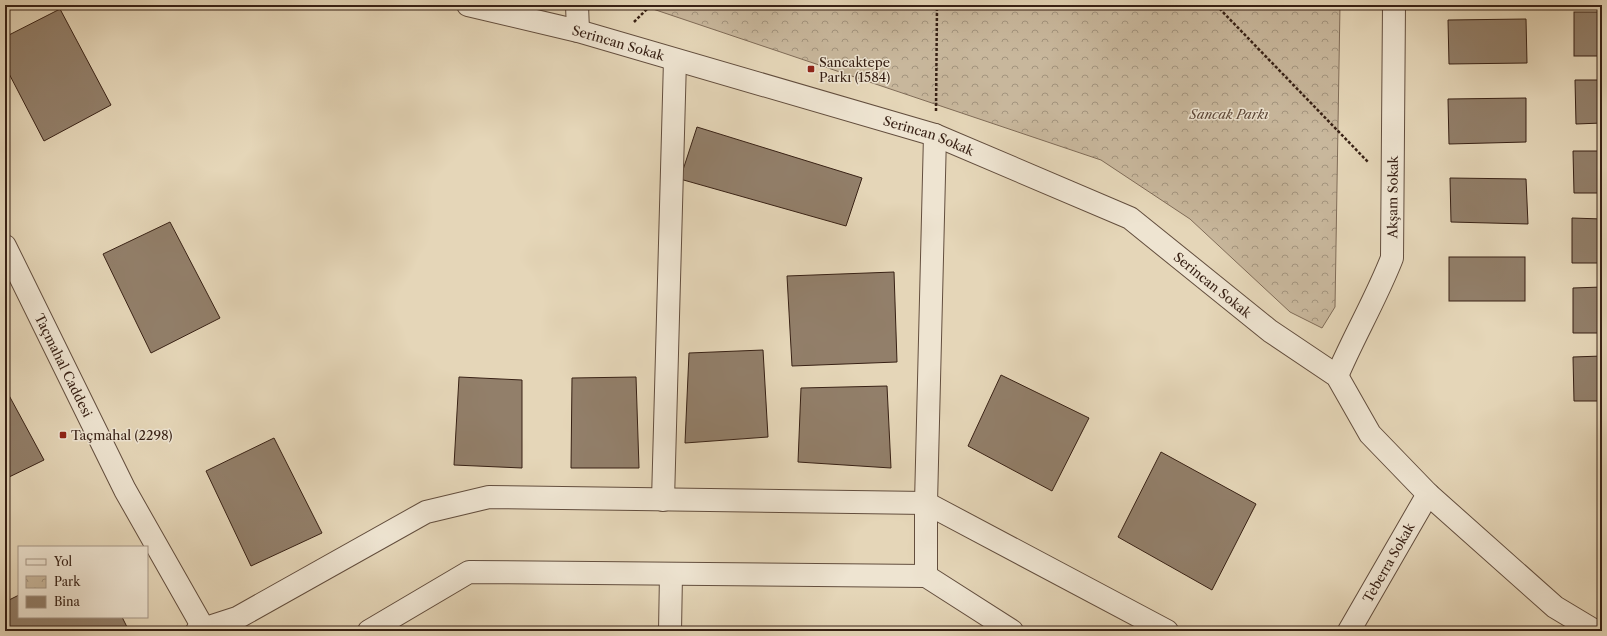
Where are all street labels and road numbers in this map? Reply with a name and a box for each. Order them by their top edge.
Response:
street label: Serincan Sokak [571,22,667,64]
street label: Serincan Sokak [881,112,977,159]
street label: Akşam Sokak [1384,155,1401,240]
street label: Serincan Sokak [1171,249,1255,321]
street label: Taçmahal Caddesi [32,311,96,420]
street label: Teberra Sokak [1359,519,1418,605]

